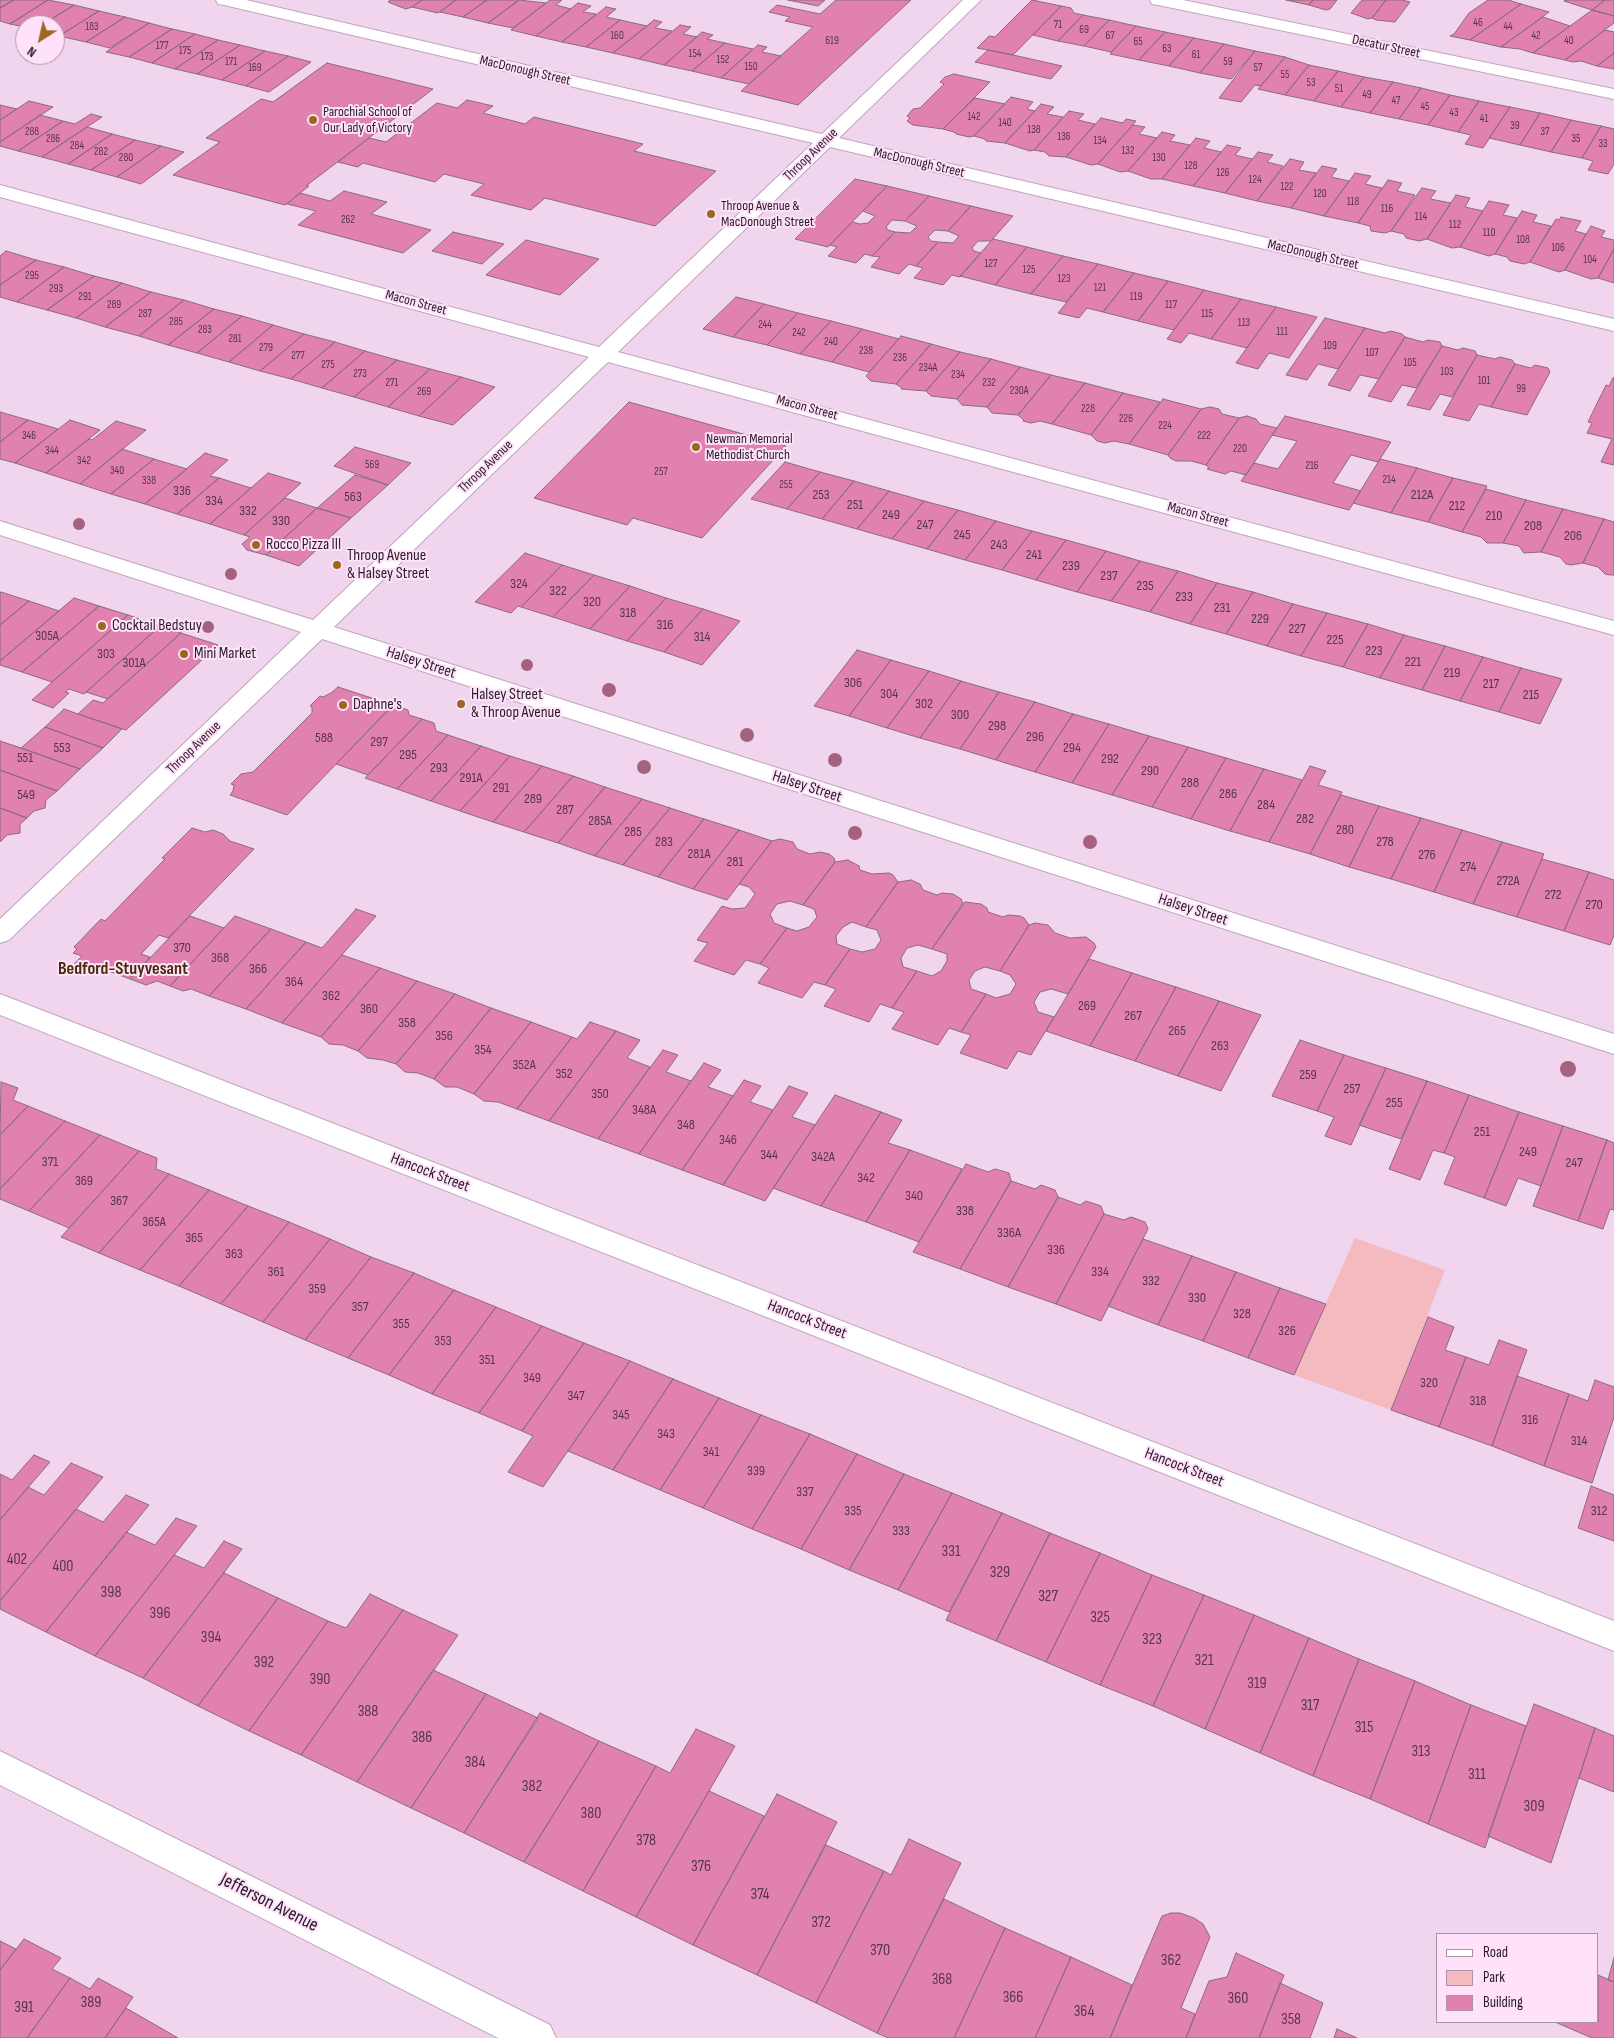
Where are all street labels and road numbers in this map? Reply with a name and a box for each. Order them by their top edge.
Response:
street label: Decatur Street [1350,32,1422,62]
street label: MacDonough Street [478,52,572,90]
street label: Throop Avenue [780,125,842,185]
street label: MacDonough Street [872,144,966,182]
street label: MacDonough Street [1266,236,1360,274]
street label: Macon Street [383,287,449,319]
street label: Macon Street [774,392,840,424]
street label: Throop Avenue [455,437,517,497]
street label: Macon Street [1165,499,1231,531]
street label: Halsey Street [384,643,458,683]
street label: Throop Avenue [163,718,225,778]
street label: Halsey Street [770,767,844,807]
street label: Halsey Street [1156,890,1230,930]
street label: Hancock Street [388,1149,472,1197]
street label: Hancock Street [765,1296,849,1344]
street label: Hancock Street [1142,1444,1226,1492]
street label: Jefferson Avenue [216,1869,322,1937]

